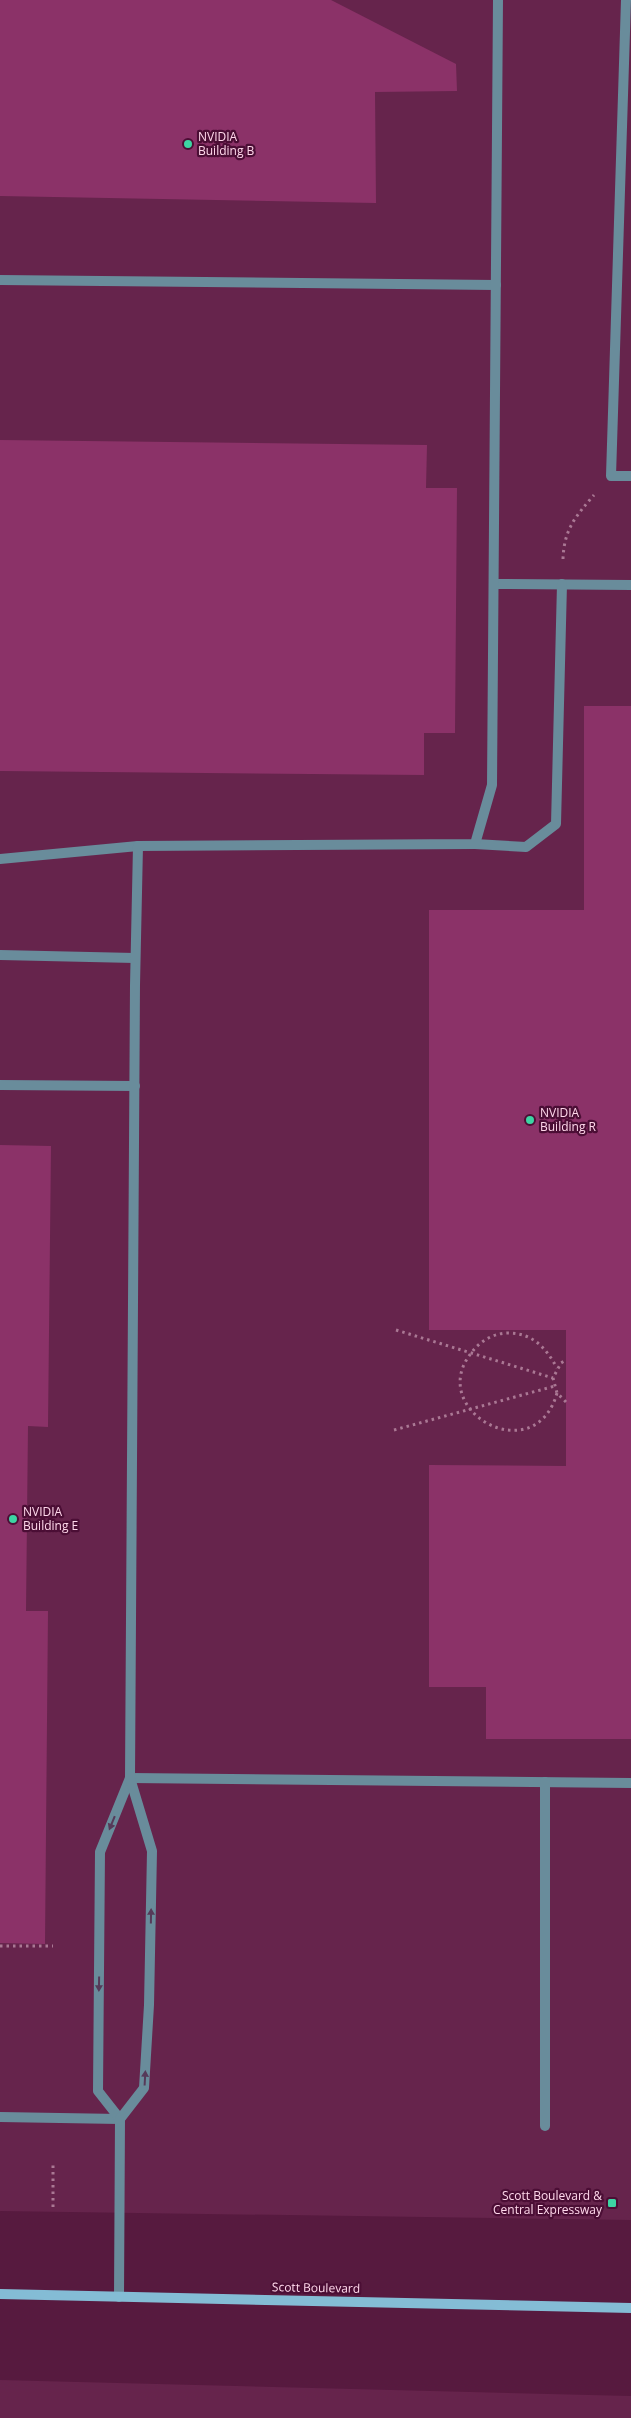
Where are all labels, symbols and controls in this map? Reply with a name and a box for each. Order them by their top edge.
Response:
place label: NVIDIA Building B [198,128,255,159]
marker: NVIDIA Building B [182,138,194,150]
place label: NVIDIA Building R [540,1104,597,1135]
marker: NVIDIA Building R [524,1114,536,1126]
place label: NVIDIA Building E [23,1503,78,1534]
marker: NVIDIA Building E [7,1513,19,1525]
one-way arrow [107,1816,115,1831]
one-way arrow [147,1908,155,1924]
one-way arrow [95,1976,103,1992]
one-way arrow [141,2070,149,2086]
place label: Scott Boulevard & Central Expressway [493,2187,603,2218]
marker: Scott Boulevard & Central Expressway [606,2197,618,2209]
street label: Scott Boulevard [272,2278,360,2297]

